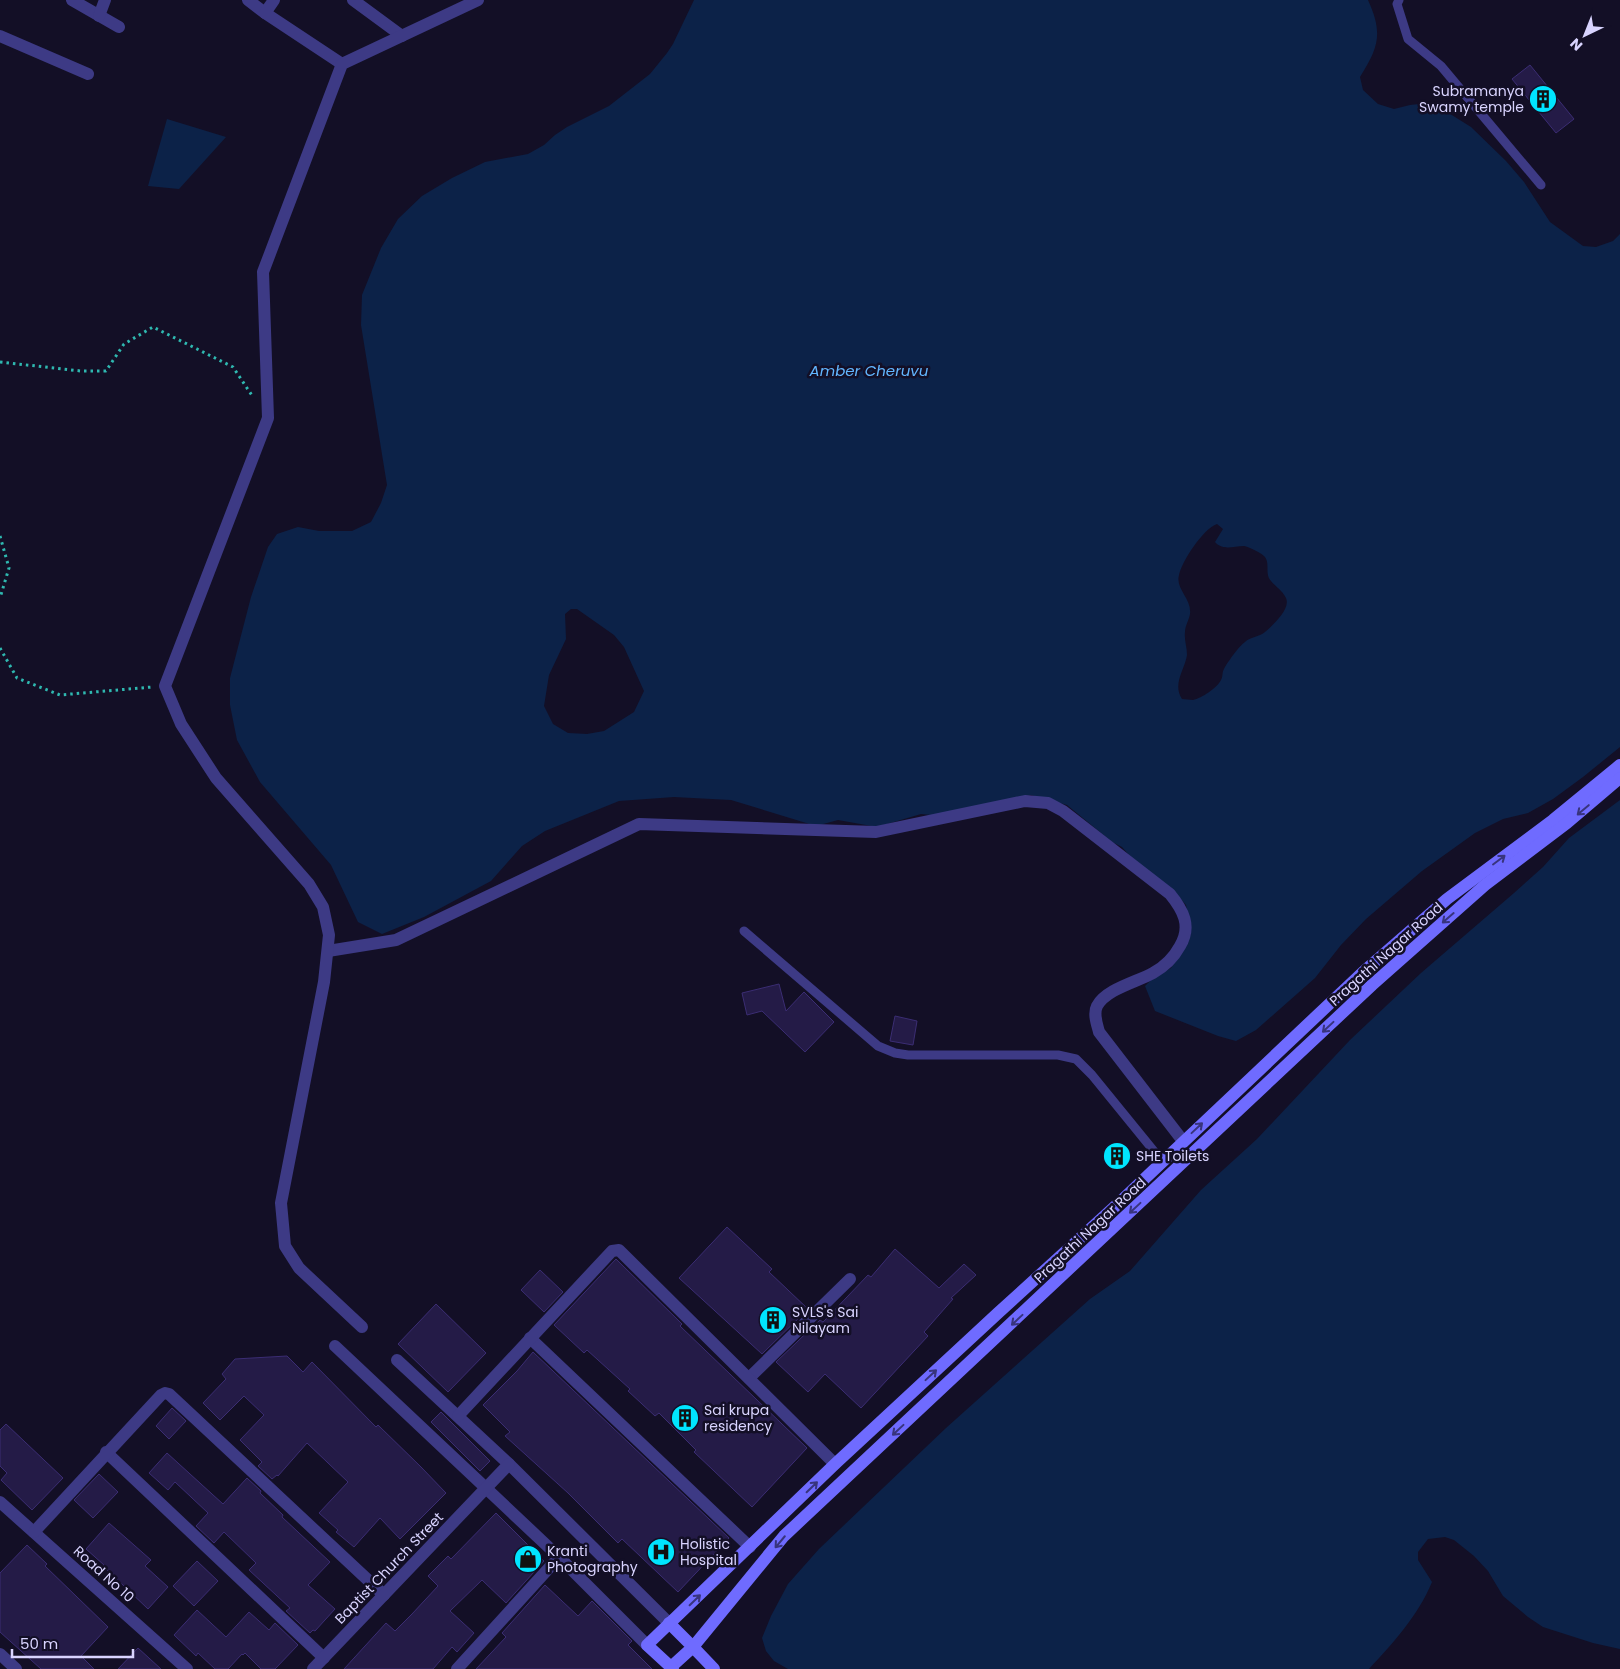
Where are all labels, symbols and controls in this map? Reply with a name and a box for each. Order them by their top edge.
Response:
north arrow [1560,10,1610,60]
text: N [1565,34,1587,55]
place label: Subramanya Swamy temple [1419,81,1524,117]
building icon: Subramanya Swamy temple [1528,84,1558,114]
water label: Amber Cheruvu [809,360,929,381]
one-way arrow [1576,804,1589,815]
one-way arrow [1492,855,1506,865]
street label: Pragathi Nagar Road [1325,898,1447,1010]
one-way arrow [1442,912,1455,924]
one-way arrow [1321,1021,1334,1033]
one-way arrow [1191,1122,1204,1134]
building icon: SHE Toilets [1102,1141,1132,1171]
place label: SHE Toilets [1136,1146,1209,1166]
street label: Pragathi Nagar Road [1030,1173,1150,1287]
one-way arrow [1129,1202,1141,1214]
place label: SVLS's Sai Nilayam [792,1302,858,1338]
building icon: SVLS's Sai Nilayam [758,1305,788,1335]
one-way arrow [1010,1314,1023,1326]
one-way arrow [924,1370,937,1381]
place label: Sai krupa residency [704,1400,772,1436]
building icon: Sai krupa residency [670,1403,700,1433]
one-way arrow [891,1424,904,1436]
one-way arrow [806,1481,818,1493]
street label: Baptist Church Street [330,1508,448,1628]
place label: Holistic Hospital [680,1534,737,1570]
one-way arrow [774,1535,785,1548]
hospital icon: Holistic Hospital [646,1537,676,1567]
street label: Road No 10 [69,1541,139,1607]
place label: Kranti Photography [547,1541,638,1577]
shop icon: Kranti Photography [513,1544,543,1574]
one-way arrow [689,1594,702,1606]
scale bar [12,1626,134,1658]
text: 50 m [20,1633,58,1654]

